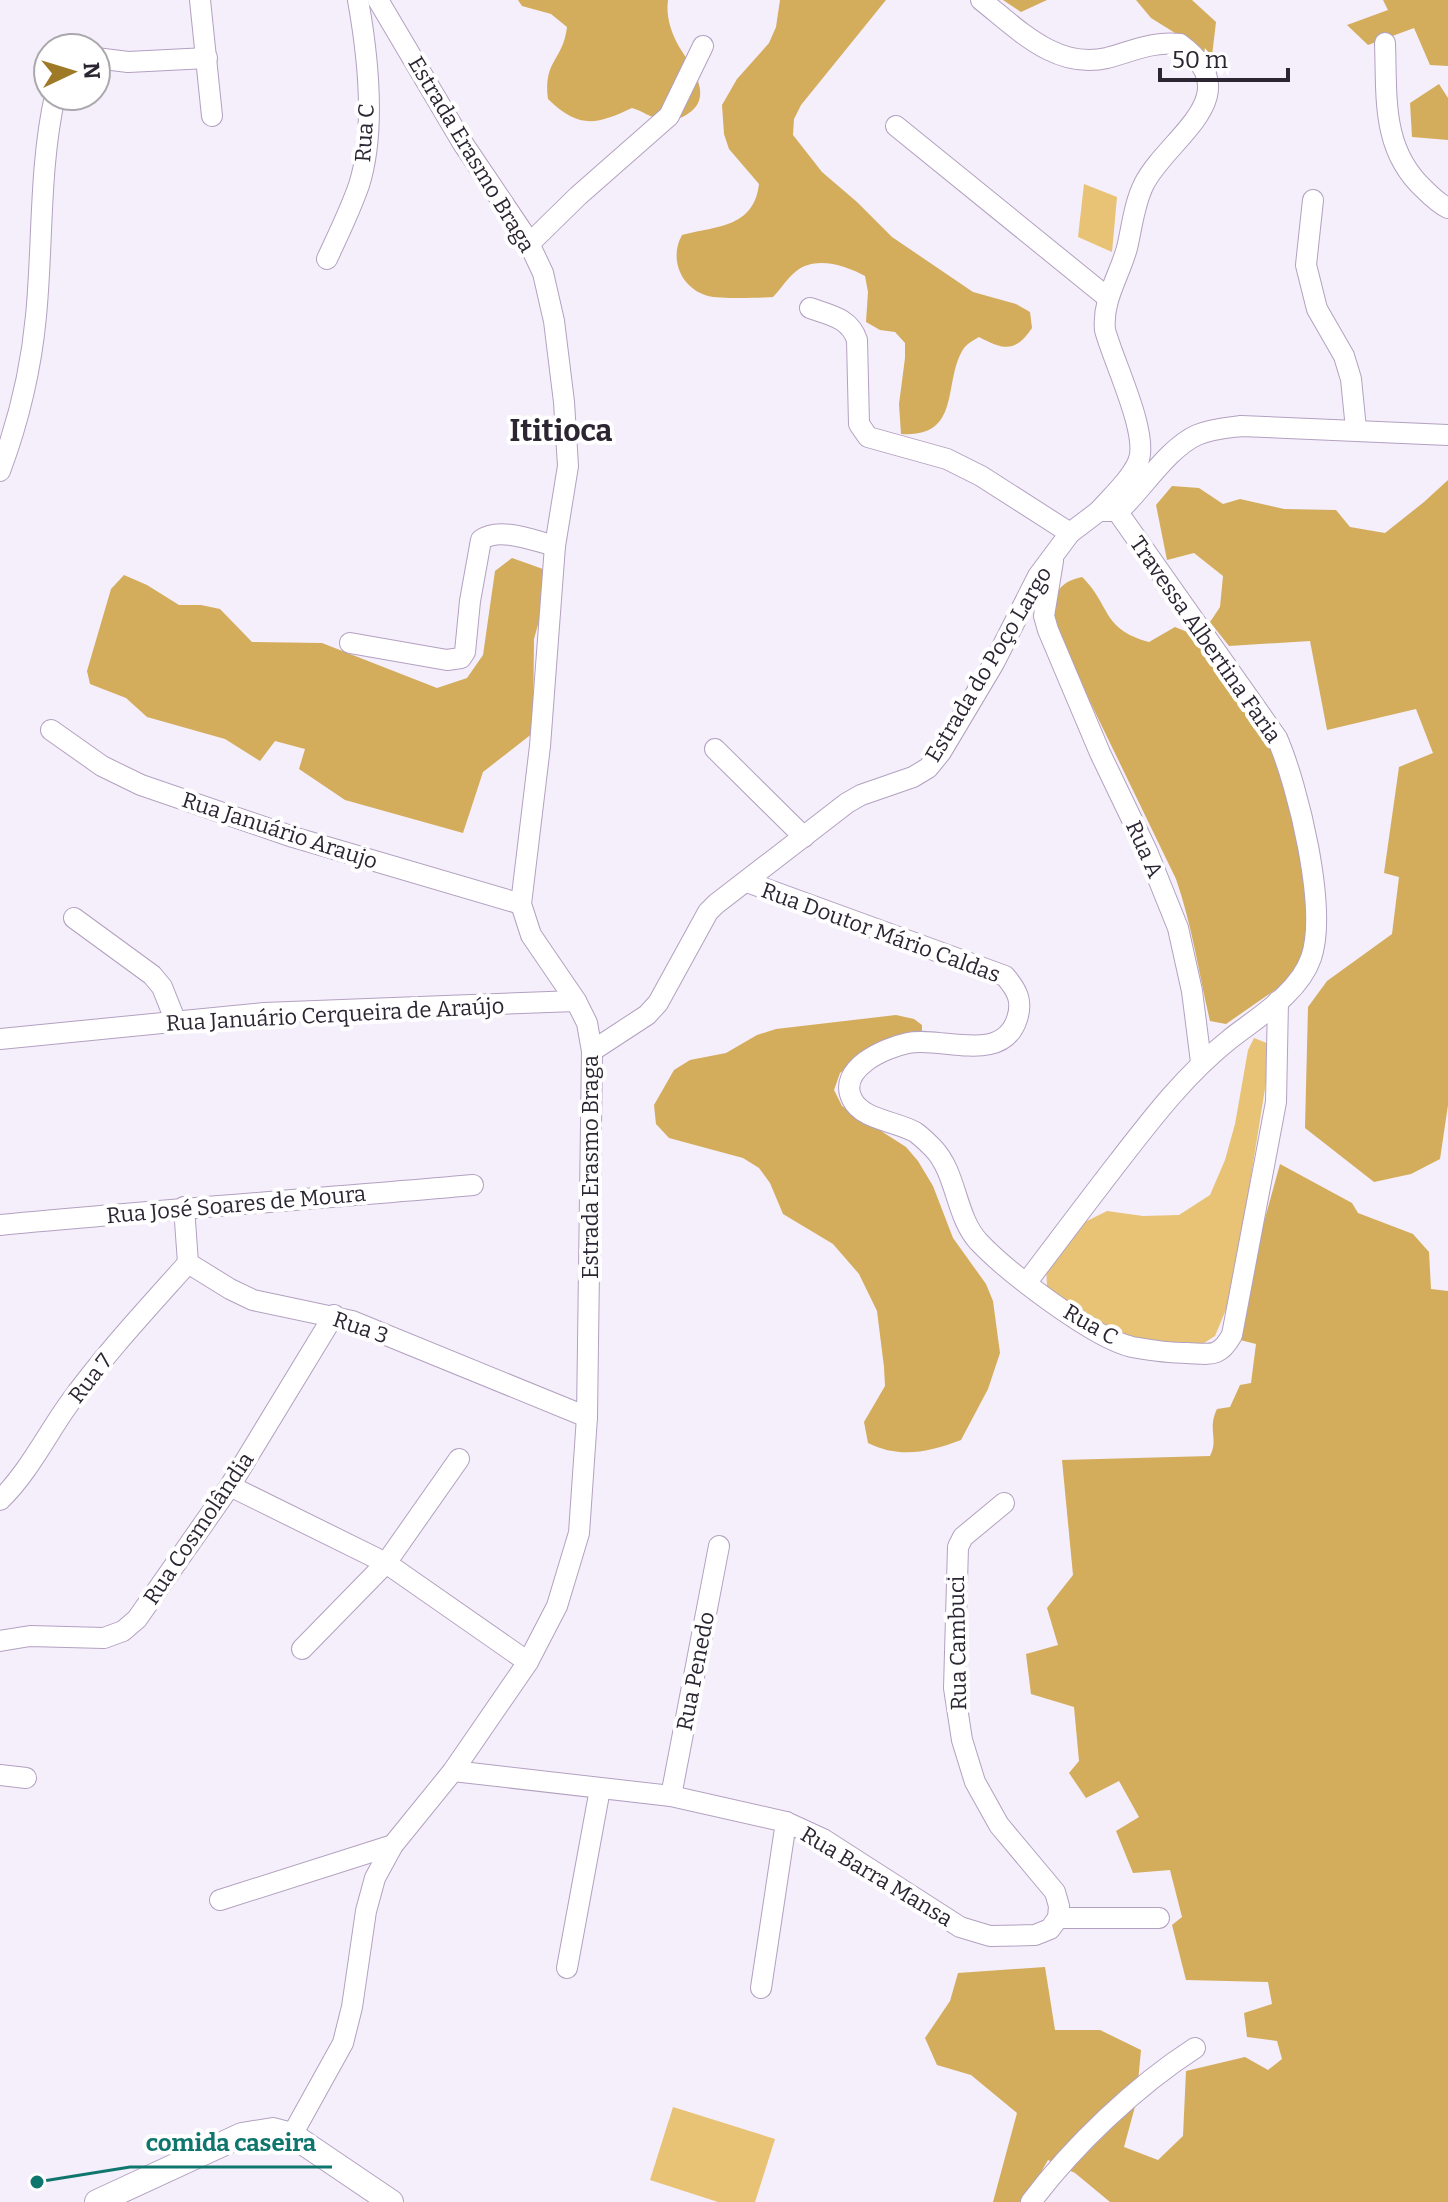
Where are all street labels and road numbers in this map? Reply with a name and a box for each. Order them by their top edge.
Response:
street label: Estrada Erasmo Braga [402,51,541,257]
street label: Rua C [349,103,380,163]
street label: Travessa Albertina Faria [1124,531,1287,748]
street label: Estrada do Poço Largo [919,562,1057,767]
street label: Rua Januário Araujo [179,786,381,875]
street label: Rua A [1120,816,1169,882]
street label: Rua Doutor Mário Caldas [758,877,1004,988]
street label: Rua Januário Cerqueira de Araújo [165,992,505,1037]
street label: Estrada Erasmo Braga [577,1055,604,1279]
street label: Rua José Soares de Moura [105,1180,367,1229]
street label: Rua C [1059,1298,1123,1351]
street label: Rua 3 [330,1305,392,1349]
street label: Rua 7 [63,1348,118,1408]
street label: Rua Cosmolândia [137,1447,259,1610]
street label: Rua Cambuci [943,1575,972,1711]
street label: Rua Penedo [671,1609,720,1733]
street label: Rua Barra Mansa [796,1820,958,1932]

